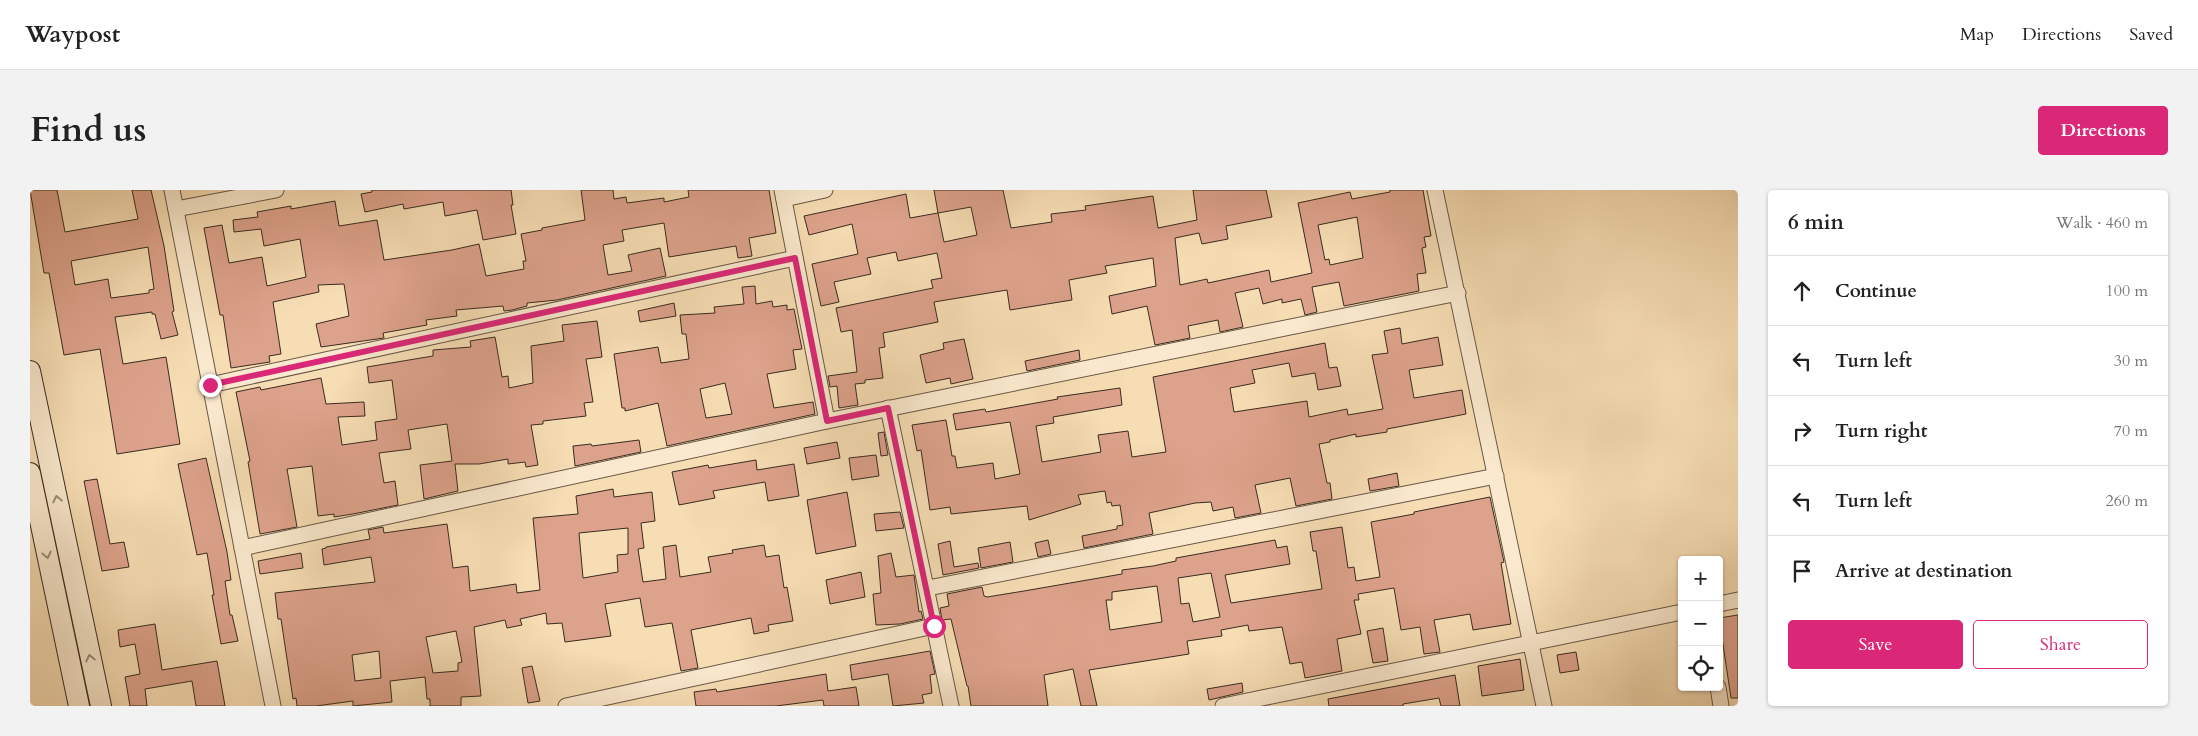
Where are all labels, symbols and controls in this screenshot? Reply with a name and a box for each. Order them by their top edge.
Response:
text: Waypost [25,18,120,51]
text: Map [1960,22,1994,47]
text: Directions [2022,22,2101,47]
text: Saved [2129,22,2173,47]
text: Find us [30,106,146,154]
button: Directions [2038,106,2168,155]
text: 6 min [1788,208,1844,237]
text: Walk · 460 m [2056,212,2148,234]
icon: ahead [1788,277,1816,305]
text: Continue [1835,278,1917,304]
text: 100 m [2106,280,2148,302]
icon: left [1788,347,1816,375]
text: Turn left [1835,348,1912,374]
text: 30 m [2114,350,2148,372]
route end [199,374,222,397]
icon: right [1788,417,1816,445]
text: Turn right [1835,418,1927,444]
text: 70 m [2114,420,2148,442]
icon: left [1788,487,1816,515]
text: Turn left [1835,488,1912,514]
text: 260 m [2106,490,2148,512]
one-way arrow [52,495,63,504]
one-way arrow [41,551,52,560]
map controls [1678,556,1723,691]
button: + [1678,556,1723,601]
icon: arrive [1788,557,1816,585]
text: Arrive at destination [1835,558,2012,584]
button: − [1678,601,1723,646]
route start [923,615,946,638]
button: Save [1788,620,1963,669]
button: Share [1973,620,2148,669]
button: locate [1678,646,1723,691]
one-way arrow [86,654,96,663]

